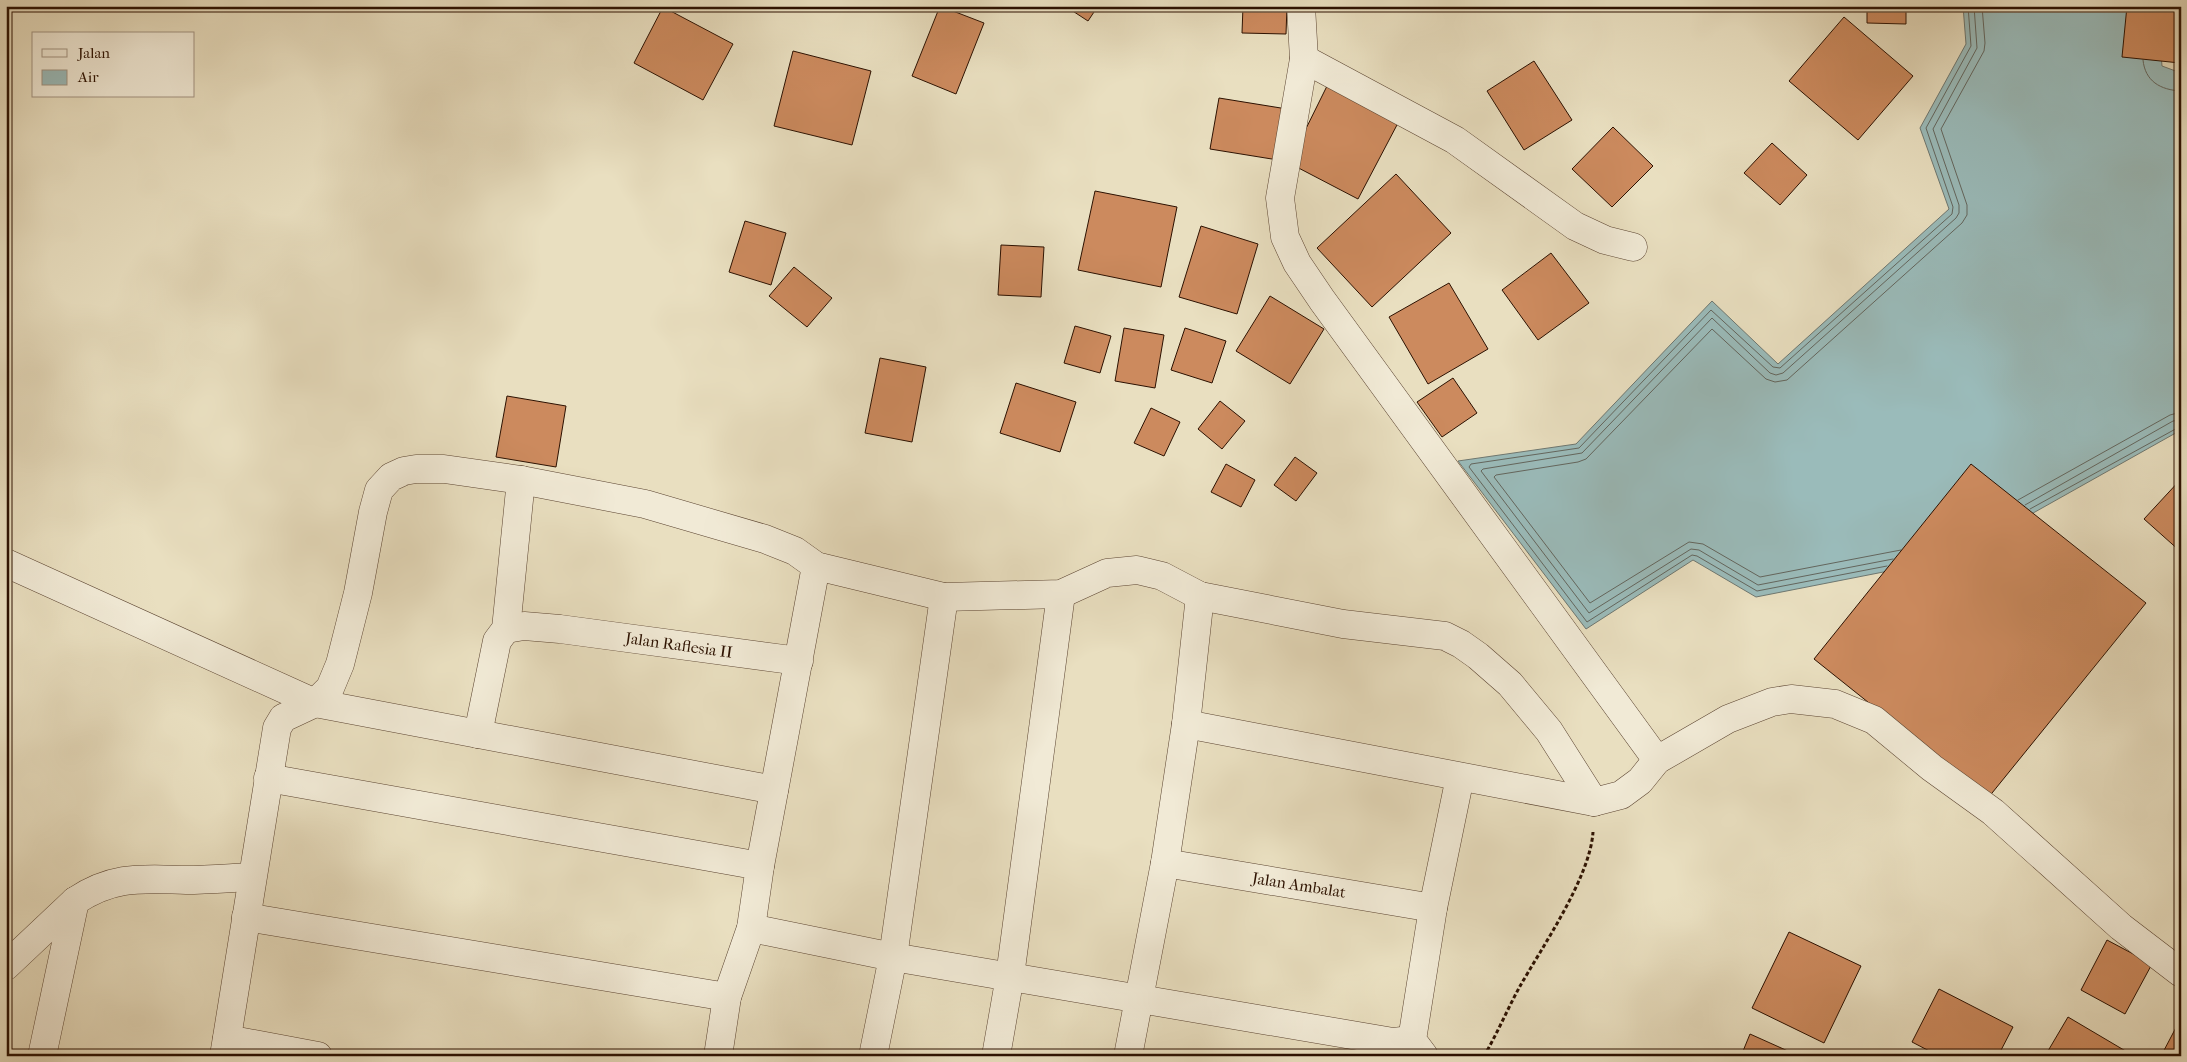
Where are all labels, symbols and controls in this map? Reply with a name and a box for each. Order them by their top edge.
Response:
legend [32,32,195,98]
text: Jalan [77,44,110,62]
text: Air [77,68,99,86]
street label: Jalan Raflesia II [622,628,734,662]
street label: Jalan Ambalat [1249,868,1347,902]

